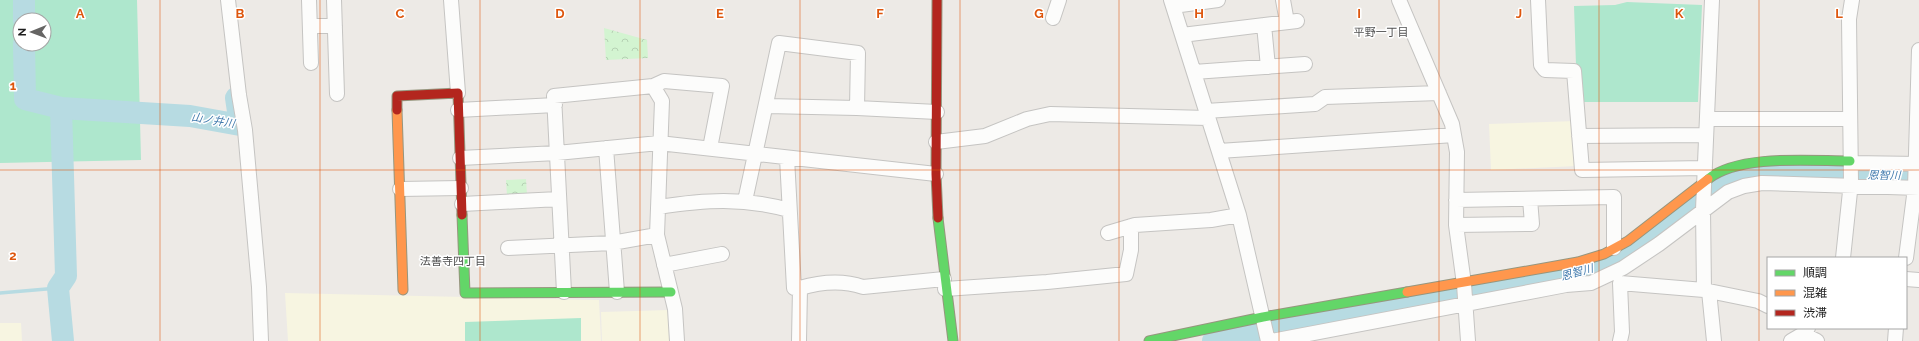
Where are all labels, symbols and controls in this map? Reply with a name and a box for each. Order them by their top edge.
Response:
text: A [76,6,85,21]
text: B [236,6,245,21]
text: C [396,6,405,21]
text: D [555,6,565,21]
text: E [716,6,724,21]
text: F [876,6,884,21]
text: G [1034,6,1044,21]
text: H [1194,6,1204,21]
text: I [1357,6,1361,21]
text: J [1516,6,1522,21]
text: K [1675,6,1684,21]
text: L [1835,6,1843,21]
north arrow [12,12,52,52]
district label: 平野一丁目 [1354,26,1409,39]
text: N [16,28,29,36]
text: 1 [10,78,17,93]
water label: 山ノ井川 [190,111,237,131]
water label: 恩智川 [1867,169,1902,182]
text: 2 [9,248,17,263]
district label: 法善寺四丁目 [420,255,486,268]
legend [1767,257,1907,329]
water label: 恩智川 [1560,262,1596,283]
text: 順調 [1803,266,1827,280]
text: 混雑 [1803,286,1827,300]
text: 渋滞 [1803,306,1827,320]

